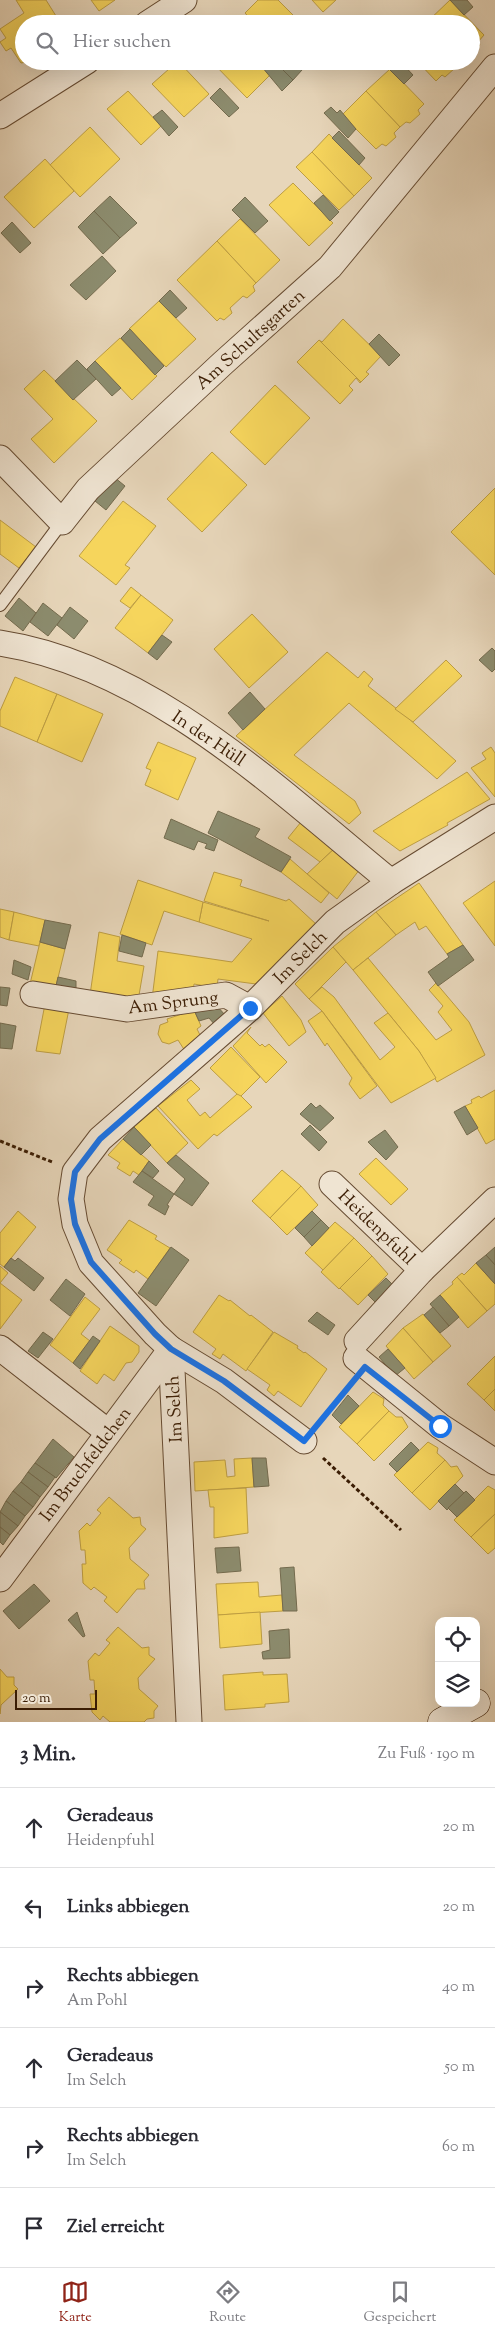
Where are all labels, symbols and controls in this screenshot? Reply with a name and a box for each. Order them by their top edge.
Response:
search box [15,15,480,70]
icon: search [33,29,61,57]
text: Hier suchen [73,29,171,56]
street label: Am Schultsgarten [191,284,312,397]
street label: In der Hüll [166,705,250,774]
street label: Im Selch [268,925,335,991]
street label: Am Sprung [127,986,220,1022]
route end [239,997,262,1020]
street label: Heidenpfuhl [331,1185,420,1272]
street label: Im Selch [161,1374,191,1443]
street label: Im Bruchfeldchen [35,1402,139,1528]
route start [429,1415,452,1438]
map controls [435,1617,480,1707]
button: locate [435,1617,480,1662]
button: layers [435,1662,480,1707]
scale bar [15,1687,98,1710]
text: 20 m [22,1689,51,1709]
text: 3 Min. [20,1740,76,1770]
text: Zu Fuß · 190 m [378,1743,475,1766]
text: Geradeaus [67,1803,153,1830]
icon: ahead [20,1814,48,1842]
text: 20 m [442,1816,475,1839]
text: Heidenpfuhl [67,1830,155,1853]
icon: left [20,1894,48,1922]
text: Links abbiegen [67,1894,190,1921]
text: 20 m [442,1896,475,1919]
text: Rechts abbiegen [67,1963,199,1990]
icon: right [20,1974,48,2002]
text: 40 m [442,1976,475,1999]
text: Am Pohl [67,1990,128,2013]
text: Geradeaus [67,2043,153,2070]
icon: ahead [20,2054,48,2082]
text: 50 m [444,2056,475,2079]
text: Im Selch [67,2070,127,2093]
text: Rechts abbiegen [67,2123,199,2150]
icon: right [20,2134,48,2162]
text: 60 m [442,2136,475,2159]
text: Im Selch [67,2150,127,2173]
icon: arrive [20,2214,48,2242]
text: Ziel erreicht [67,2214,164,2241]
tab: Karte [59,2278,92,2328]
tab: Route [209,2278,246,2328]
tab: Gespeichert [364,2278,436,2328]

